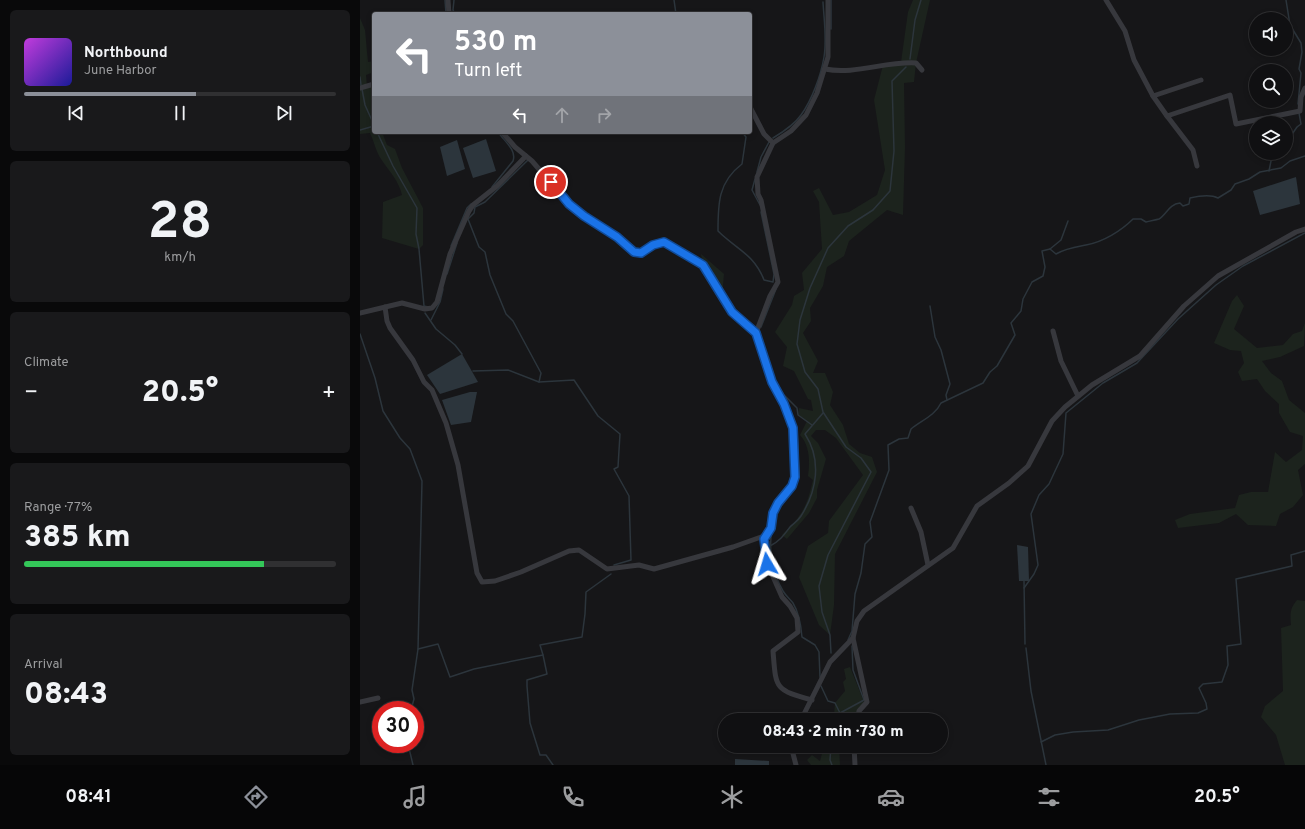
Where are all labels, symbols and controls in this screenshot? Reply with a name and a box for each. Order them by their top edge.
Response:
map controls [1249,12,1293,160]
button: sound [1249,12,1293,56]
text: 530 m [454,25,537,61]
icon: left [388,28,440,80]
text: Northbound [84,44,168,63]
text: Turn left [454,60,522,83]
text: June Harbor [84,63,157,79]
button: search [1249,64,1293,108]
icon: previous [65,102,87,124]
icon: pause [169,102,191,124]
icon: next [273,102,295,124]
icon: left [509,104,531,126]
icon: ahead [551,104,573,126]
icon: right [593,104,615,126]
button: layers [1249,116,1293,160]
pin [534,165,568,199]
icon: arrive [540,171,562,193]
text: 28 [148,191,212,257]
text: km/h [164,250,196,266]
text: Climate [24,355,69,371]
text: 20.5° [142,375,218,412]
text: − [24,380,38,407]
text: + [322,380,336,407]
text: Range · 77% [24,500,92,516]
text: 385 km [24,520,131,557]
position arrow [746,543,788,585]
text: Arrival [24,657,63,673]
text: 08:43 [24,677,108,714]
speed limit sign: 30 [372,701,424,753]
text: 08:43 · 2 min · 730 m [763,723,903,742]
icon: directions [242,783,270,811]
icon: music [401,783,429,811]
icon: phone [559,783,587,811]
icon: climate [718,783,746,811]
icon: car [877,783,905,811]
icon: filters [1035,783,1063,811]
text: 08:41 [65,786,112,809]
text: 20.5° [1194,786,1240,809]

